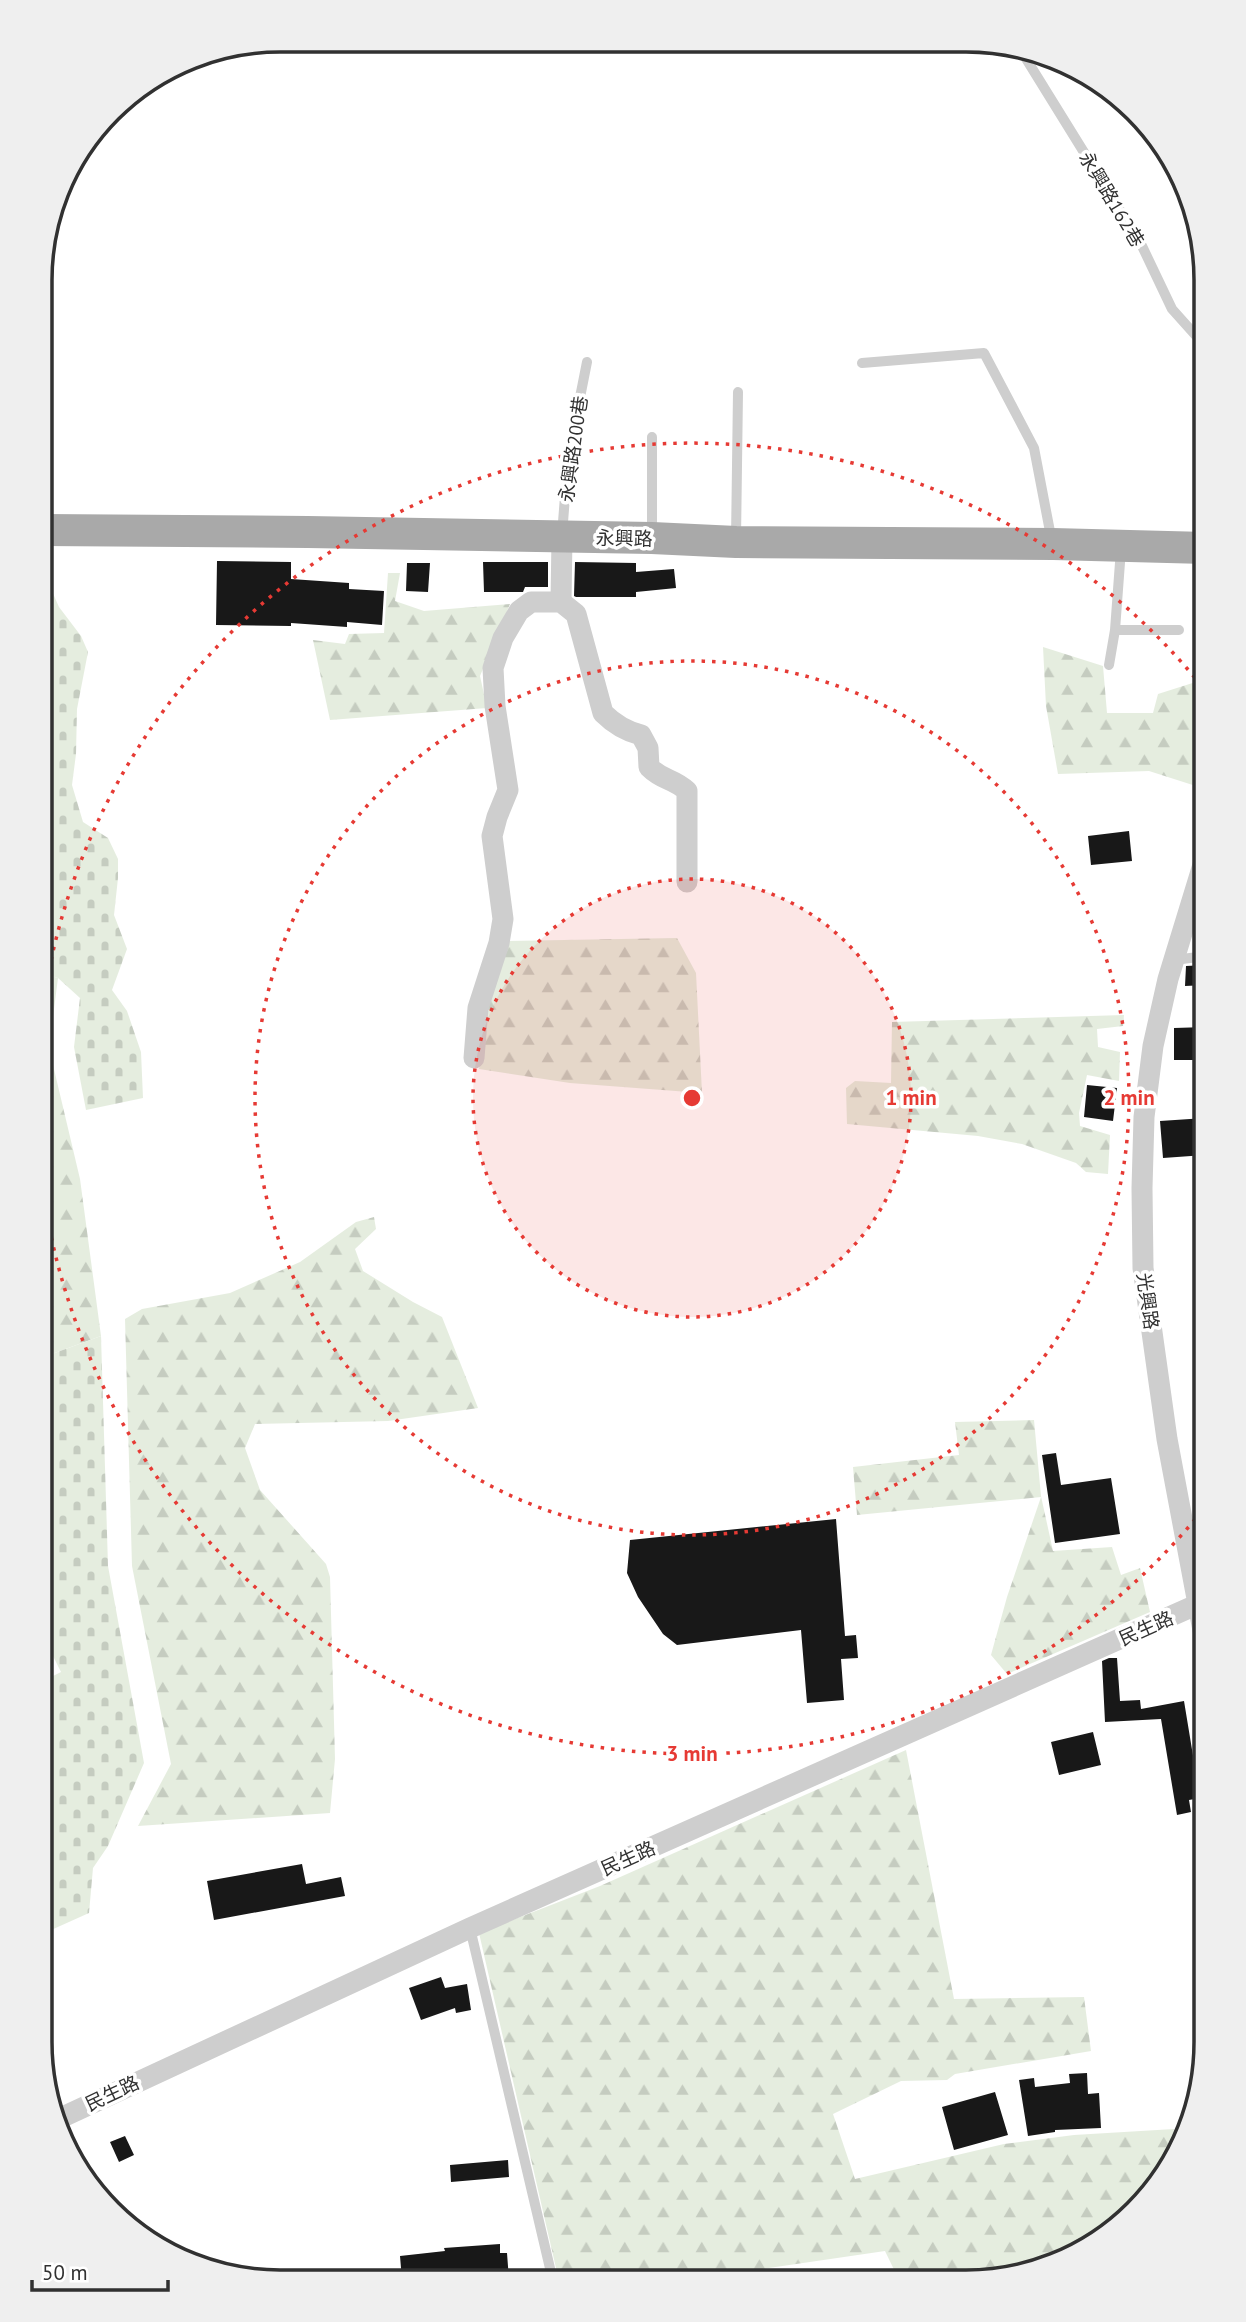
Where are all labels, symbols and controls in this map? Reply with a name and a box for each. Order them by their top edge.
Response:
street label: 永興路162巷 [1074,147,1150,251]
street label: 永興路200巷 [554,394,592,504]
street label: 永興路 [595,526,653,550]
text: 1 min [885,1084,937,1111]
text: 2 min [1103,1084,1155,1111]
centre of rings [680,1086,704,1110]
street label: 光興路 [1132,1271,1164,1331]
street label: 民生路 [1115,1605,1177,1651]
text: 3 min [666,1740,718,1767]
street label: 民生路 [597,1835,659,1881]
street label: 民生路 [81,2070,143,2116]
scale bar [32,2248,168,2292]
text: 50 m [42,2259,88,2286]

